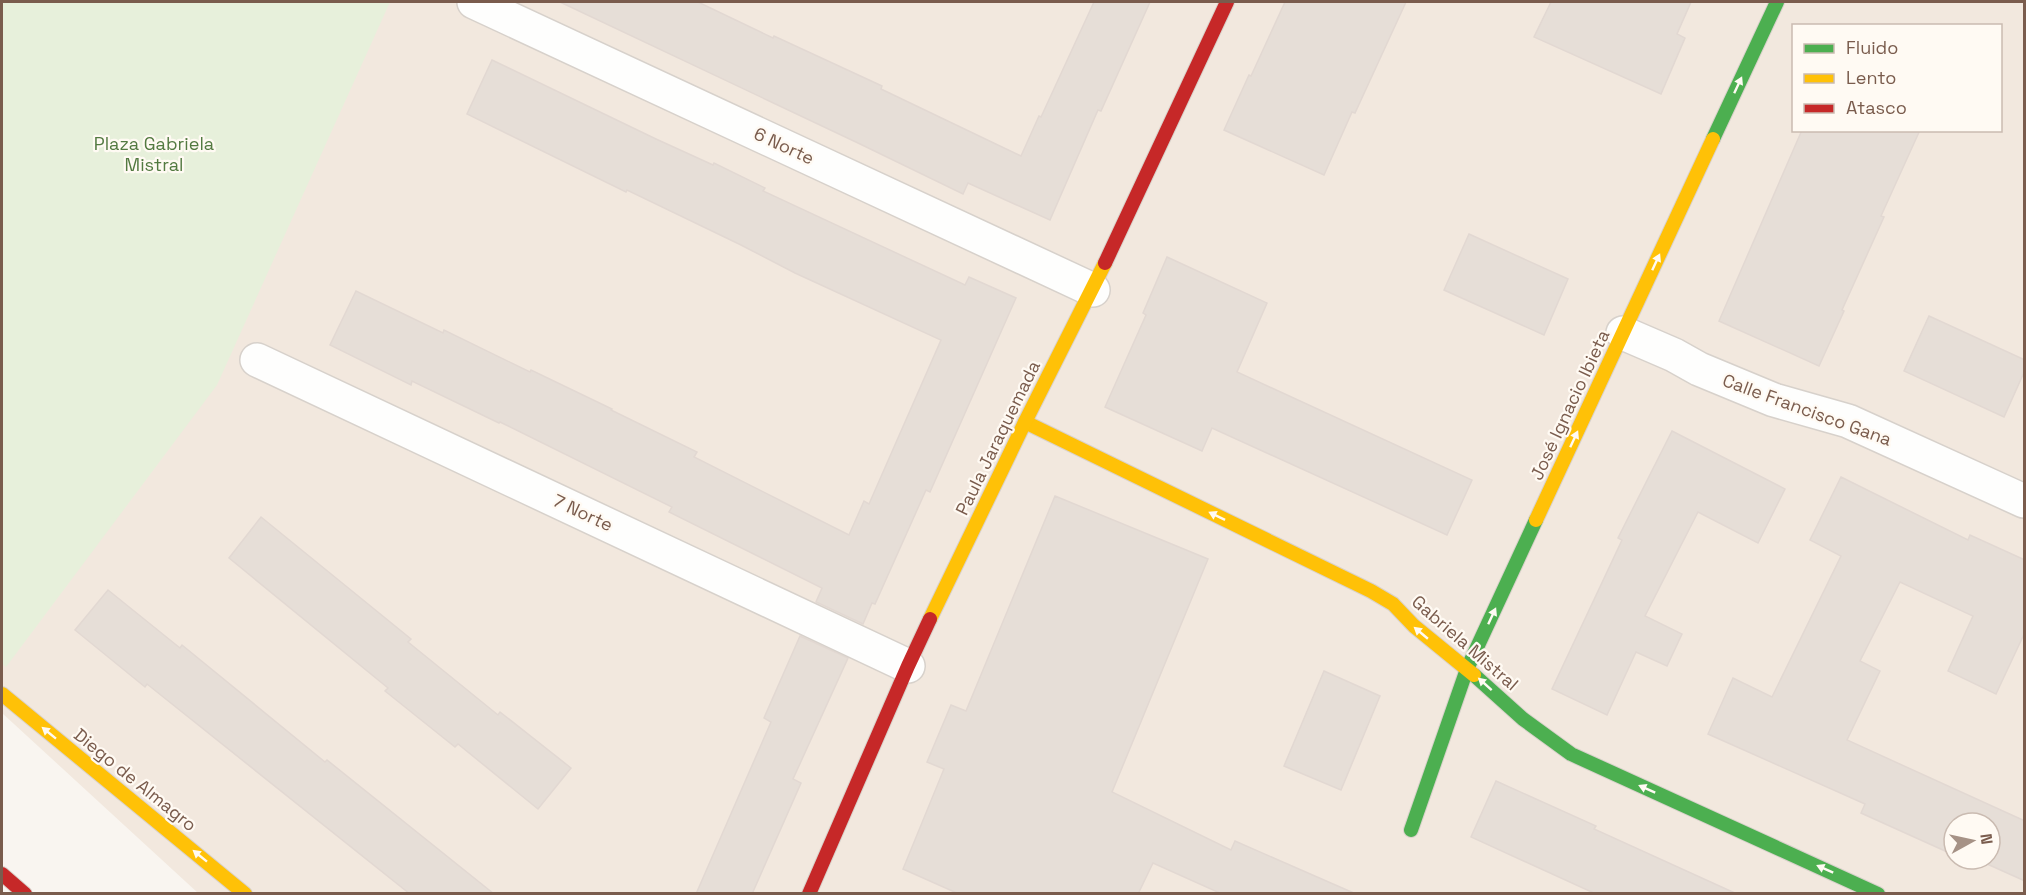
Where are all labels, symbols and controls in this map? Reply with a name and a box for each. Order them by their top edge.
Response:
legend [1792,24,2002,132]
text: Fluido [1846,36,1898,59]
text: Lento [1846,66,1896,89]
one-way arrow [1733,75,1743,93]
text: Atasco [1846,96,1907,119]
street label: 6 Norte [750,122,818,170]
park label: Plaza Gabriela Mistral [94,132,214,176]
one-way arrow [1652,253,1661,270]
street label: José Ignacio Ibieta [1525,326,1614,484]
street label: Paula Jaraquemada [950,357,1045,519]
street label: Calle Francisco Gana [1719,368,1895,451]
one-way arrow [1570,430,1579,447]
street label: 7 Norte [550,489,617,536]
one-way arrow [1208,511,1225,521]
street label: Gabriela Mistral [1407,590,1523,695]
one-way arrow [1488,607,1497,624]
one-way arrow [1414,627,1429,640]
one-way arrow [1477,677,1492,691]
street label: Diego de Almagro [69,723,201,836]
one-way arrow [42,727,57,740]
one-way arrow [1639,784,1656,793]
north arrow [1942,811,2002,871]
text: N [1975,832,1998,846]
one-way arrow [192,850,208,863]
one-way arrow [1816,865,1833,874]

